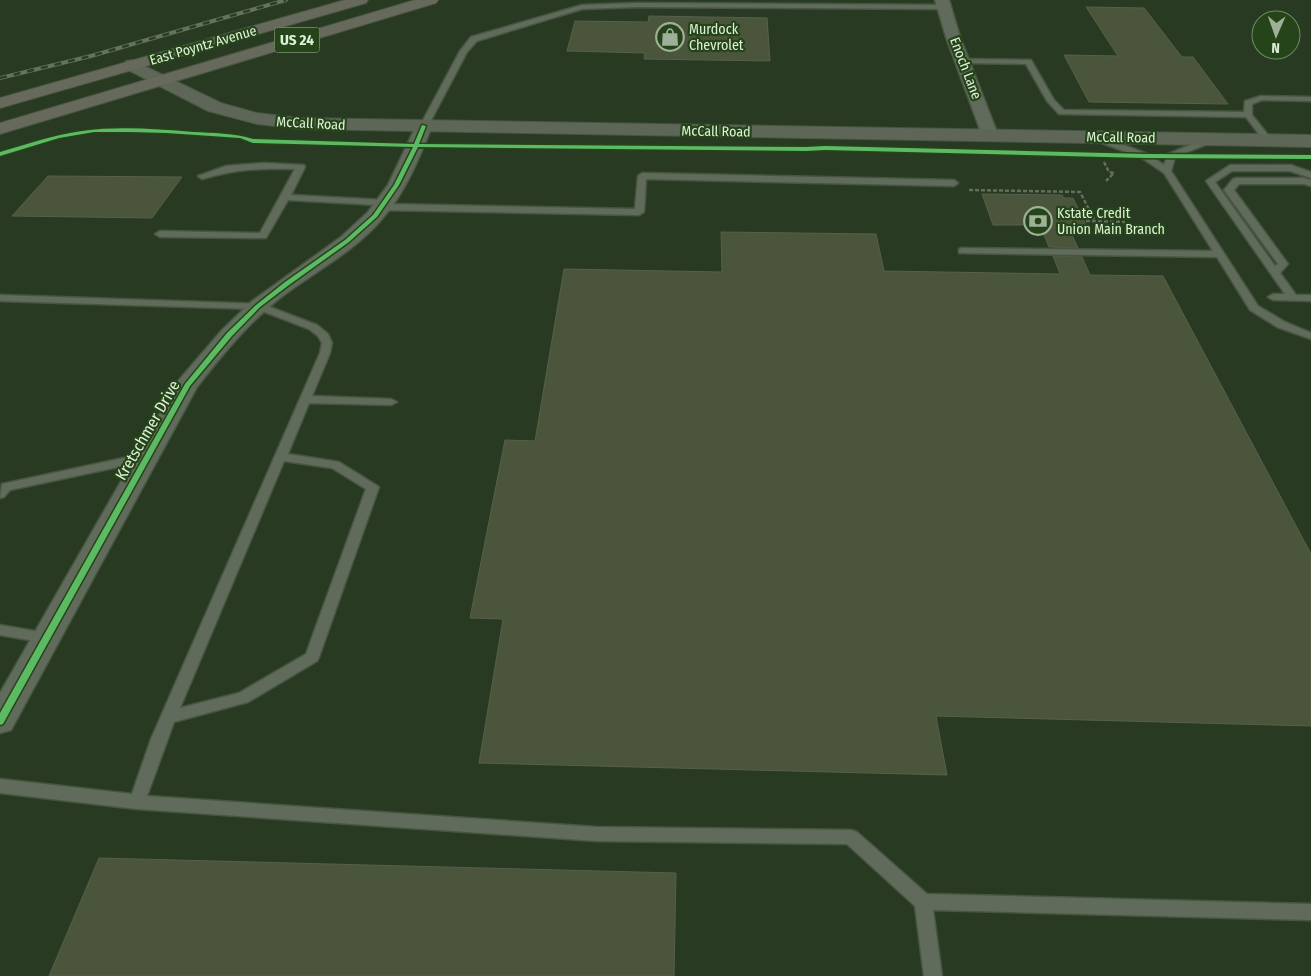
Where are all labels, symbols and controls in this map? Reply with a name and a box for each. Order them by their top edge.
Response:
north arrow [1251,10,1301,60]
place label: Murdock Chevrolet [689,21,744,54]
street label: East Poyntz Avenue [148,22,259,69]
shop icon: Murdock Chevrolet [655,22,685,52]
road number: US 24 [274,28,320,52]
street label: Enoch Lane [946,35,985,102]
text: N [1271,39,1280,56]
street label: McCall Road [276,113,346,134]
street label: McCall Road [681,122,751,141]
street label: McCall Road [1086,128,1156,147]
place label: Kstate Credit Union Main Branch [1057,205,1165,238]
bank icon: Kstate Credit Union Main Branch [1023,206,1053,236]
street label: Kretschmer Drive [111,377,184,484]

